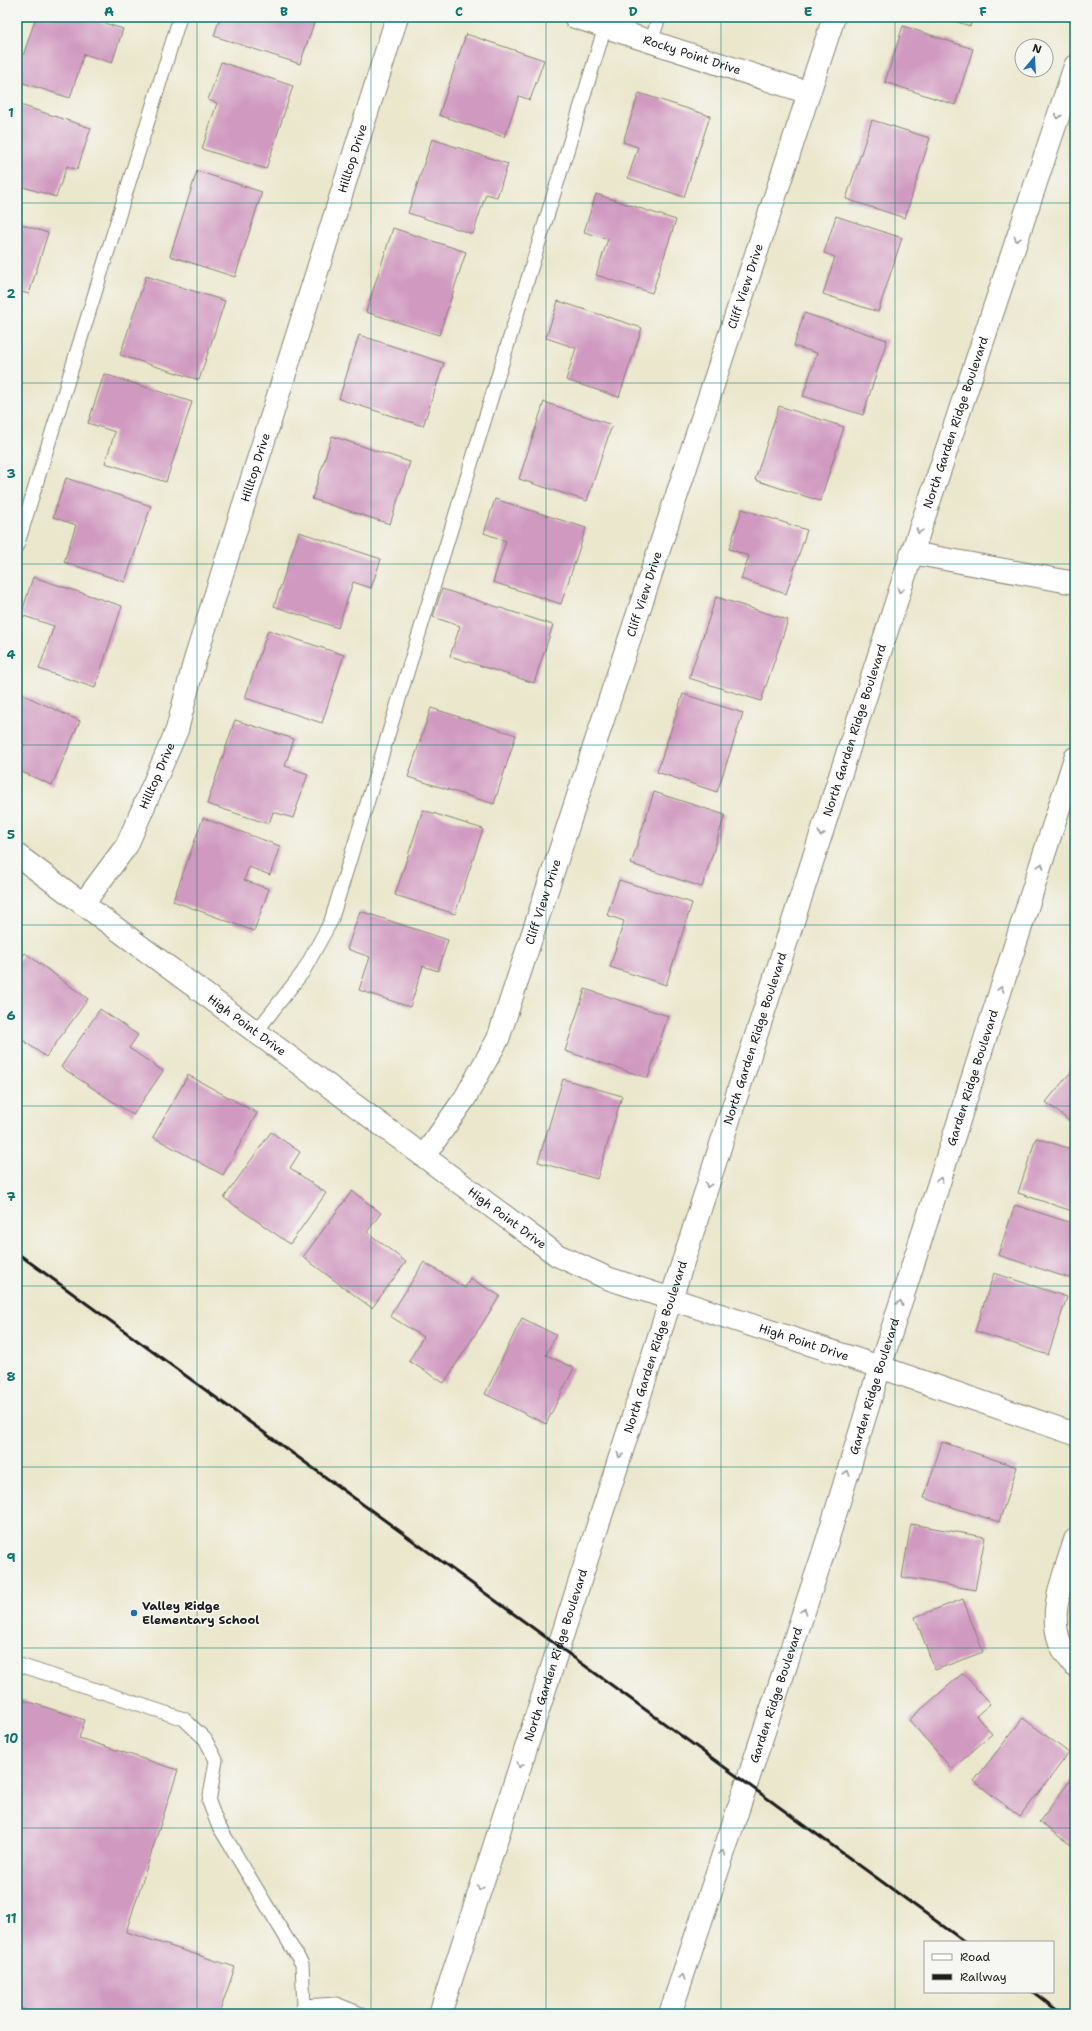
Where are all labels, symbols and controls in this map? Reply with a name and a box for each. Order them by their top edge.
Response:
text: A [104,3,114,20]
text: B [280,3,288,20]
text: C [455,3,463,20]
text: D [628,3,638,20]
text: E [804,3,813,20]
text: F [979,3,987,20]
street label: Rocky Point Drive [641,32,743,78]
north arrow [1014,38,1054,78]
text: N [1030,40,1044,58]
text: 1 [8,104,14,121]
one-way arrow [1054,112,1063,119]
street label: Hilltop Drive [334,122,371,195]
one-way arrow [1013,236,1022,243]
street label: Cliff View Drive [724,241,767,331]
text: 2 [6,285,16,302]
street label: North Garden Ridge Boulevard [919,334,992,510]
street label: Hilltop Drive [237,431,274,504]
text: 3 [6,465,16,482]
one-way arrow [916,528,924,535]
street label: Cliff View Drive [623,549,666,639]
one-way arrow [896,586,905,593]
street label: North Garden Ridge Boulevard [819,642,890,819]
text: 4 [6,646,16,663]
street label: Hilltop Drive [135,740,179,812]
text: 5 [7,826,15,843]
one-way arrow [818,830,826,837]
street label: Cliff View Drive [522,857,565,947]
one-way arrow [1036,862,1045,869]
street label: North Garden Ridge Boulevard [720,950,791,1127]
one-way arrow [997,986,1005,993]
street label: High Point Drive [204,991,289,1060]
text: 6 [6,1007,16,1024]
street label: Garden Ridge Boulevard [943,1007,1002,1148]
one-way arrow [935,1176,944,1183]
one-way arrow [704,1182,713,1189]
street label: High Point Drive [465,1184,550,1253]
text: 7 [6,1188,16,1205]
street label: North Garden Ridge Boulevard [620,1258,691,1435]
one-way arrow [895,1300,904,1307]
street label: Garden Ridge Boulevard [846,1316,903,1457]
street label: High Point Drive [757,1320,851,1364]
text: 8 [6,1368,16,1385]
one-way arrow [616,1451,625,1458]
one-way arrow [842,1470,851,1477]
text: 9 [6,1549,16,1566]
street label: North Garden Ridge Boulevard [521,1567,591,1743]
place label: Valley Ridge Elementary School [142,1598,259,1628]
one-way arrow [799,1607,808,1614]
marker: Valley Ridge Elementary School [129,1608,139,1618]
street label: Garden Ridge Boulevard [746,1625,806,1765]
text: 10 [4,1730,18,1747]
one-way arrow [516,1761,525,1768]
one-way arrow [718,1850,726,1857]
one-way arrow [476,1884,485,1891]
text: 11 [5,1910,17,1927]
legend [924,1941,1054,1993]
text: Road [960,1949,991,1965]
text: Railway [960,1969,1007,1985]
one-way arrow [677,1974,686,1981]

